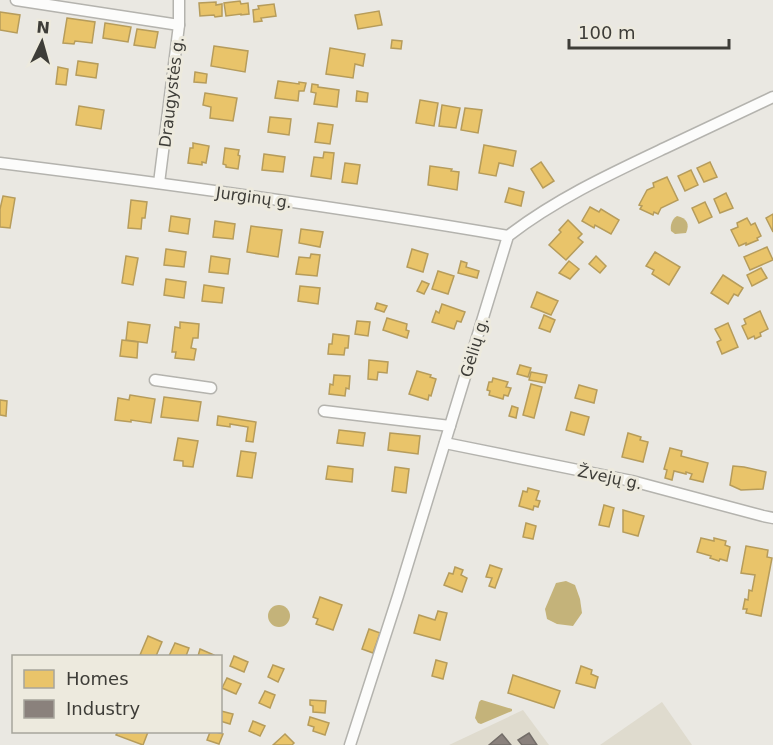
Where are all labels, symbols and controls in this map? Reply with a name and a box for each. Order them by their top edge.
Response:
north arrow [12,12,72,72]
scale bar [569,12,730,50]
text: N [36,18,51,38]
text: 100 m [578,22,636,43]
street label: Draugystės g. [155,36,188,149]
street label: Jurginų g. [214,183,293,212]
street label: Gėlių g. [456,315,493,379]
street label: Žvejų g. [576,461,644,494]
legend [12,655,222,733]
text: Homes [66,668,129,689]
text: Industry [66,698,140,719]

